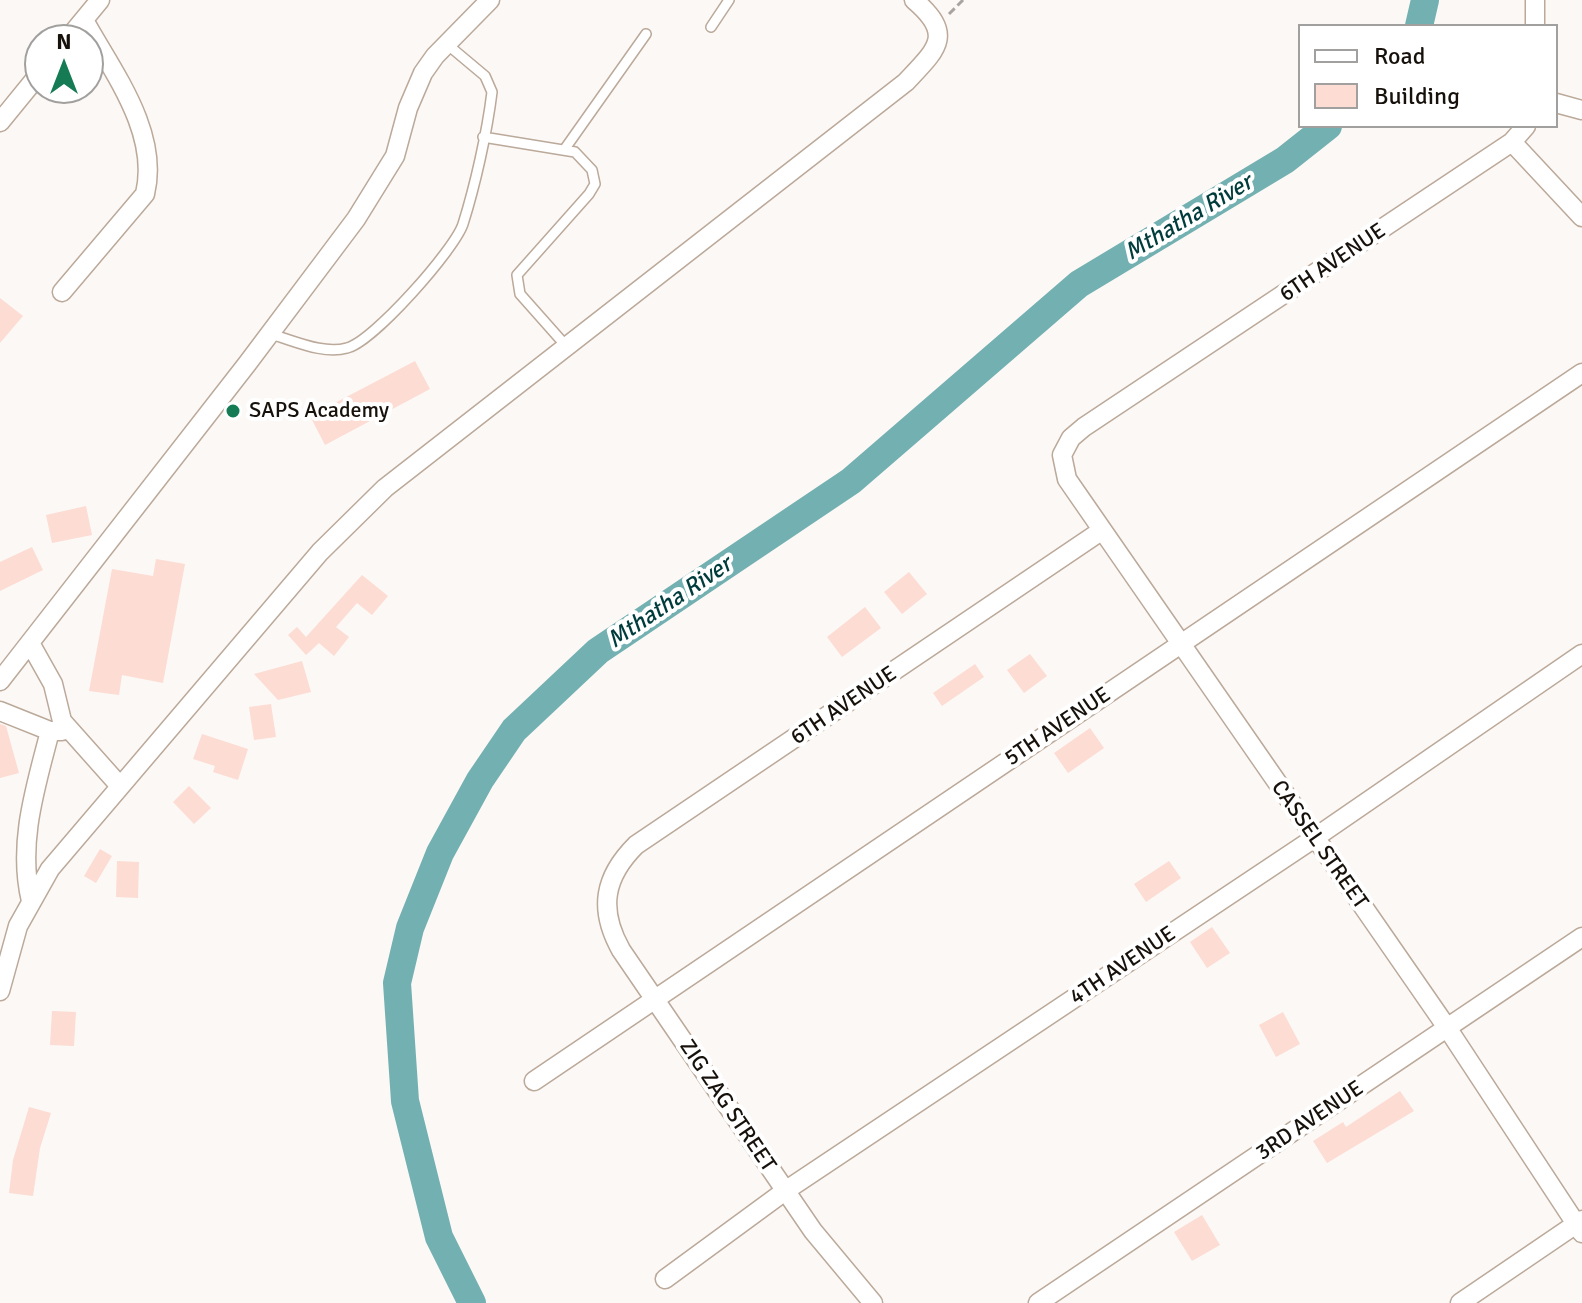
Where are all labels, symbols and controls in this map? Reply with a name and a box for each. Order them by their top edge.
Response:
north arrow [24,24,104,104]
legend [1298,24,1558,128]
text: N [56,28,72,55]
text: Road [1374,41,1425,71]
text: Building [1374,81,1460,111]
water label: Mthatha River [1120,169,1258,267]
street label: 6TH AVENUE [1275,218,1391,308]
place label: SAPS Academy [249,398,389,424]
marker: SAPS Academy [224,402,242,420]
water label: Mthatha River [602,551,738,655]
street label: 6TH AVENUE [786,661,902,751]
street label: 5TH AVENUE [1000,682,1116,772]
street label: CASSEL STREET [1265,776,1373,914]
street label: 4TH AVENUE [1065,921,1181,1011]
street label: ZIG ZAG STREET [673,1035,781,1177]
street label: 3RD AVENUE [1251,1075,1369,1167]

